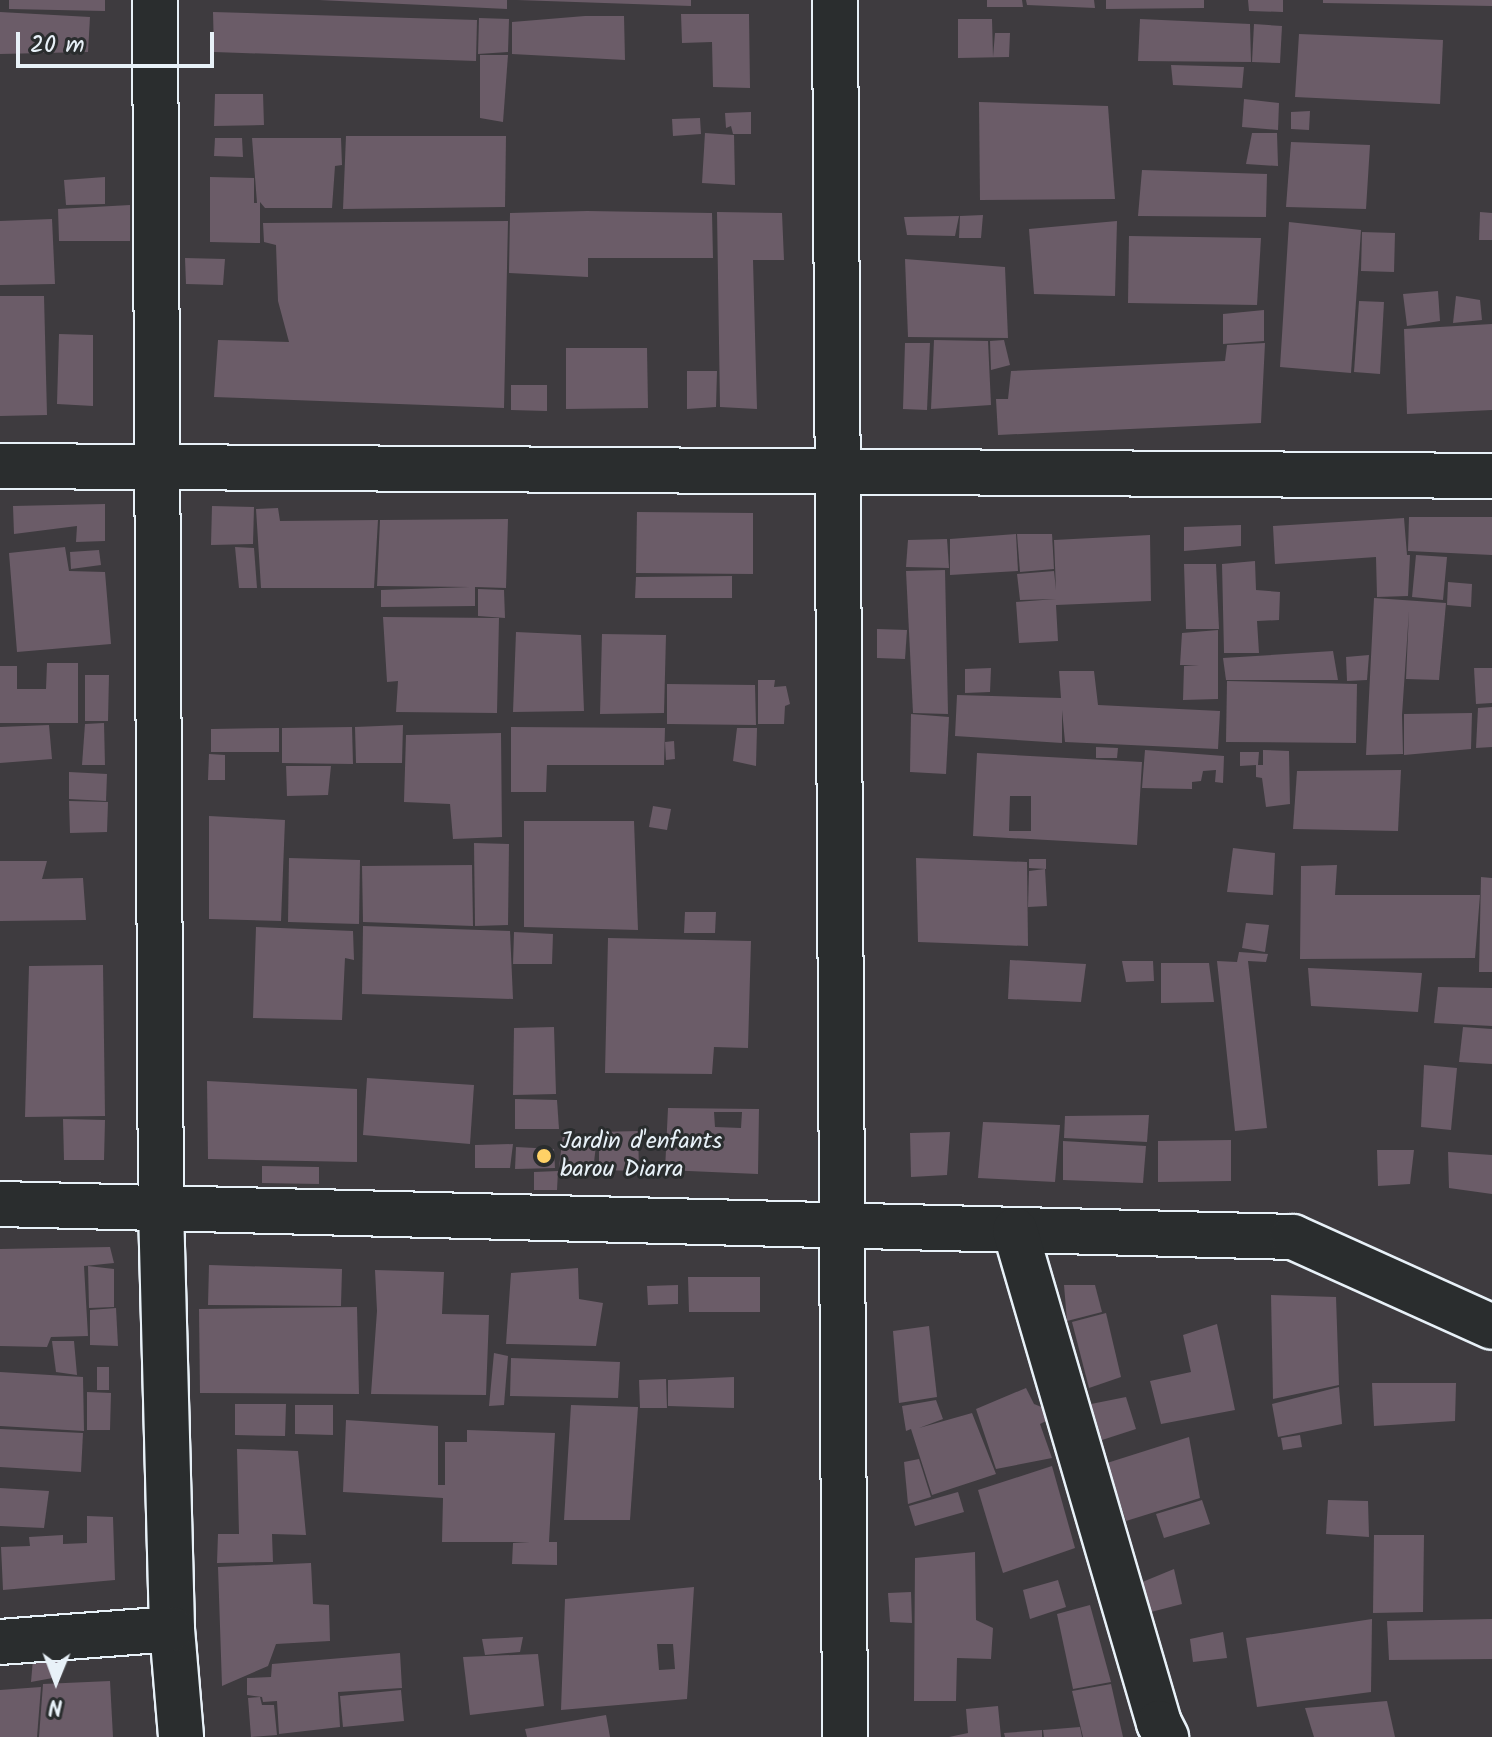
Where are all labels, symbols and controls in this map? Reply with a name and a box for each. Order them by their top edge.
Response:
scale bar [20,16,218,66]
text: 20 m [30,26,85,65]
place label: Jardin d'enfants barou Diarra [560,1128,722,1184]
marker: Jardin d'enfants barou Diarra [535,1147,553,1165]
north arrow [16,1641,96,1721]
text: N [48,1688,63,1723]

